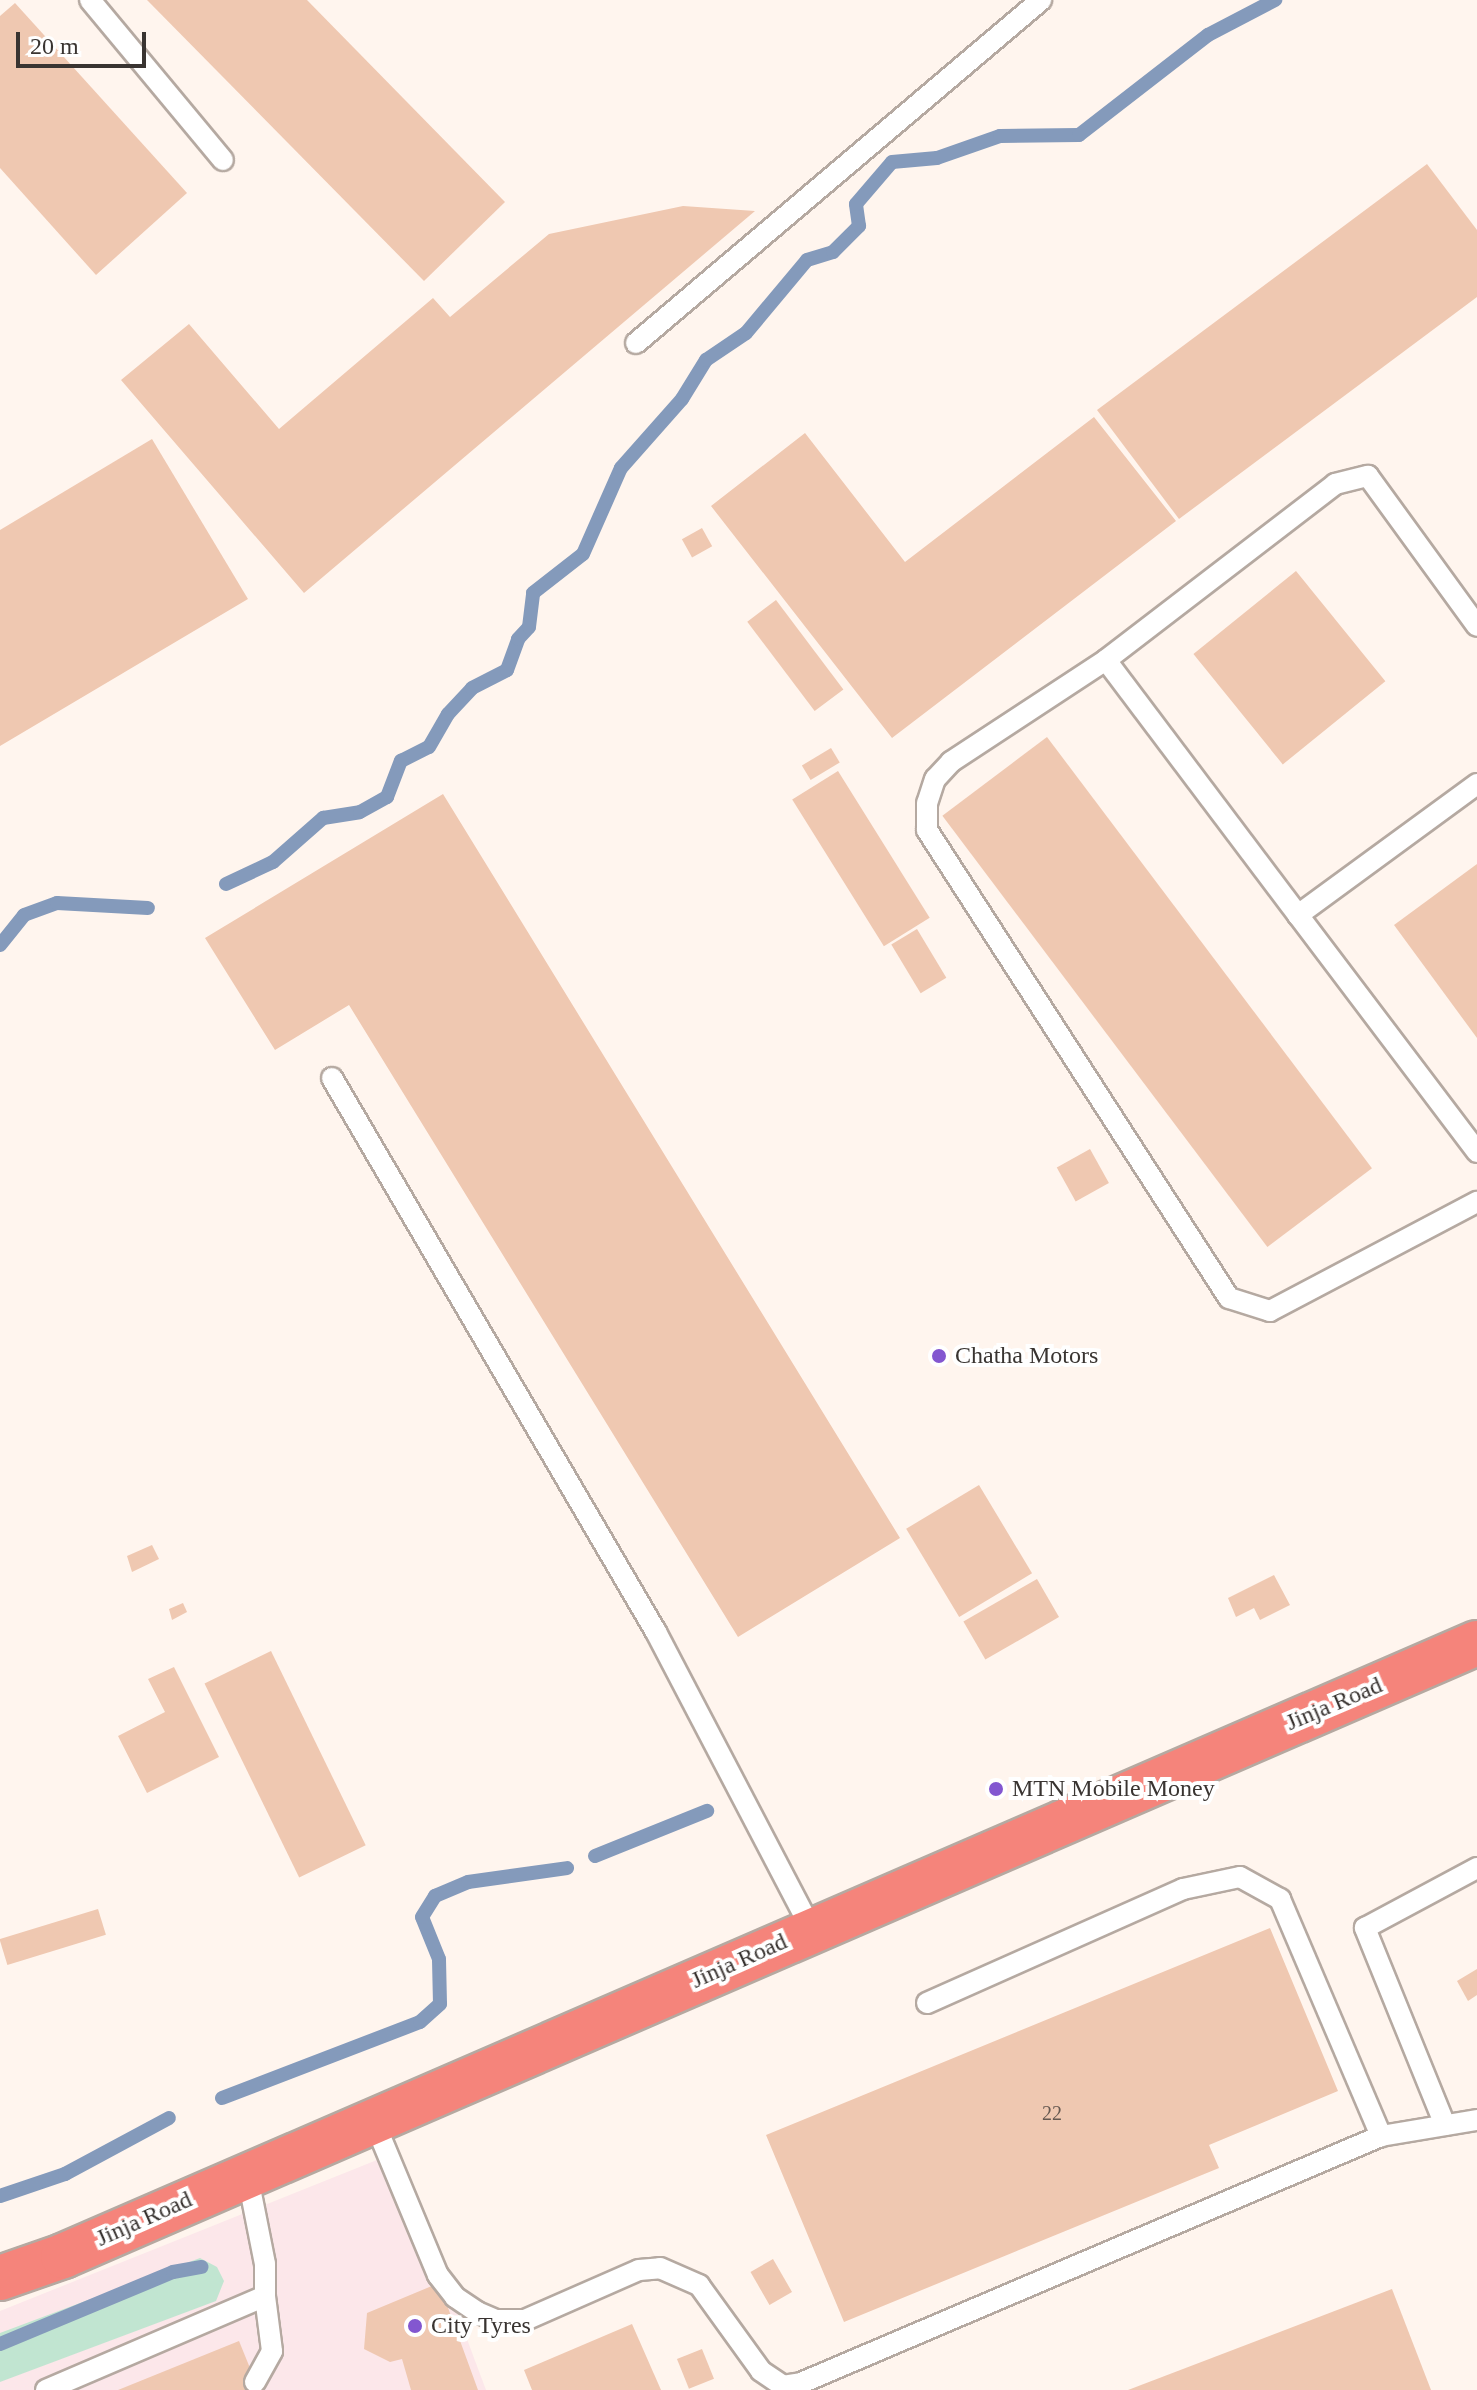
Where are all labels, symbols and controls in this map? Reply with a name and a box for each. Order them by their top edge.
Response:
scale bar [20,16,150,66]
text: 20 m [30,33,79,59]
place label: Chatha Motors [955,1342,1098,1370]
marker: Chatha Motors [930,1347,948,1365]
street label: Jinja Road [1281,1671,1387,1737]
place label: MTN Mobile Money [1012,1775,1215,1803]
marker: MTN Mobile Money [987,1780,1005,1798]
street label: Jinja Road [687,1927,791,1995]
house number: 22 [1042,2101,1062,2125]
street label: Jinja Road [92,2185,196,2253]
place label: City Tyres [431,2312,531,2340]
marker: City Tyres [406,2317,424,2335]

